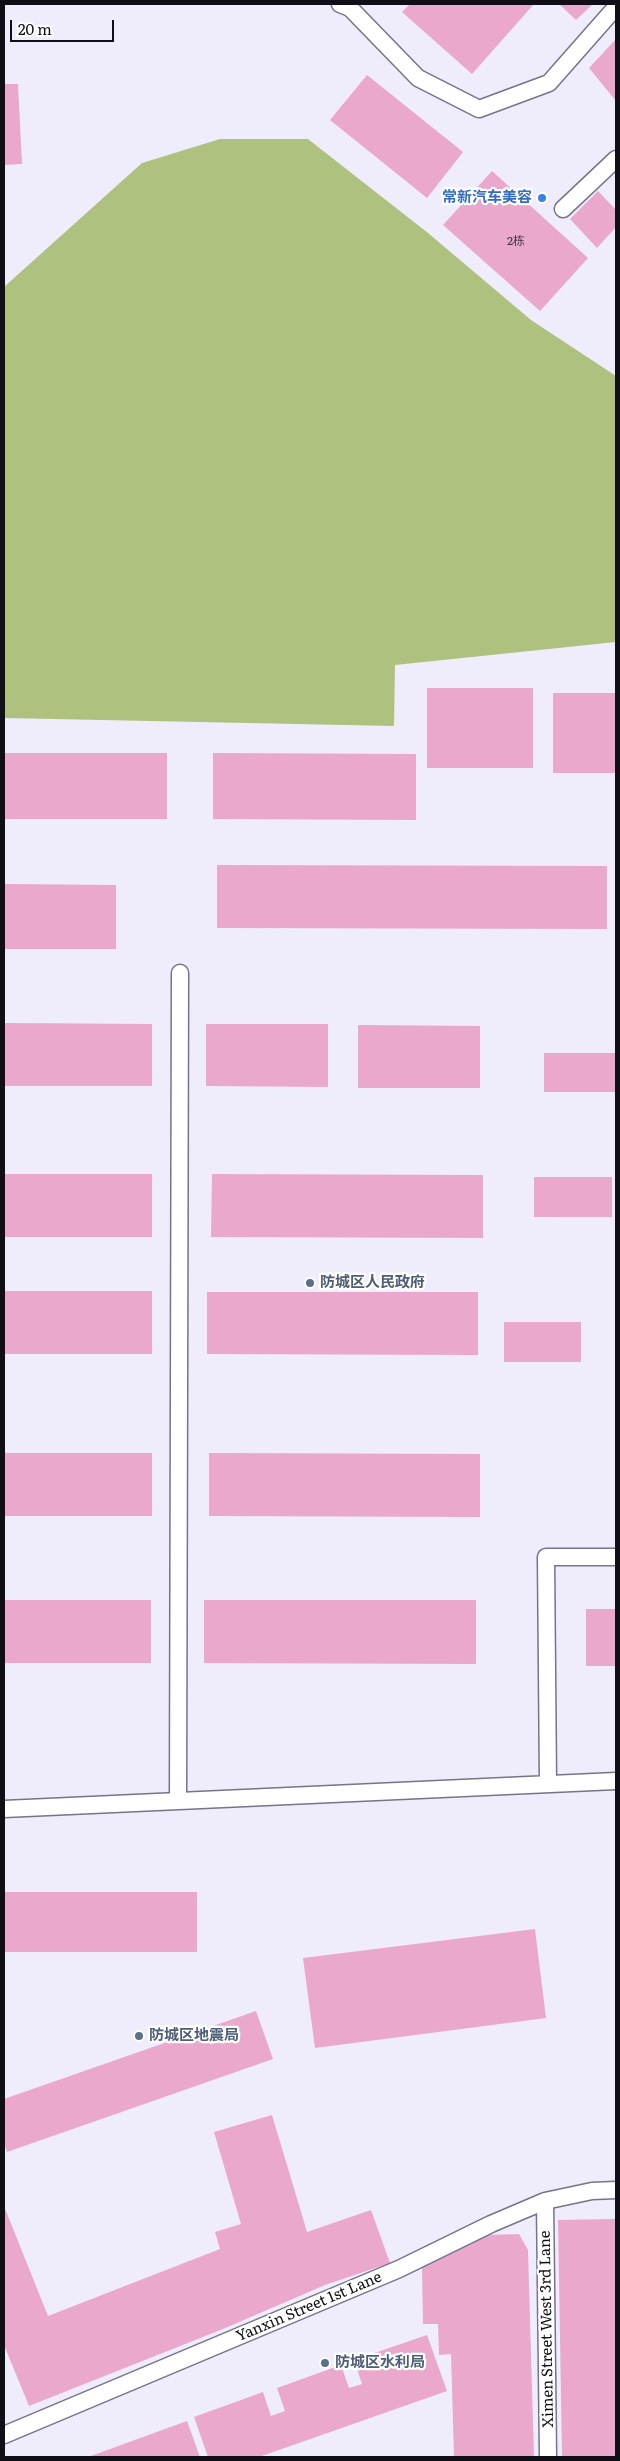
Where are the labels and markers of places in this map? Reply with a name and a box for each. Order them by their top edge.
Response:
place label: 常新汽车美容 [442,189,532,207]
marker: 常新汽车美容 [536,192,548,204]
place label: 防城区人民政府 [320,1274,425,1292]
marker: 防城区人民政府 [304,1277,316,1289]
place label: 防城区地震局 [149,2027,239,2045]
marker: 防城区地震局 [133,2030,145,2042]
place label: 防城区水利局 [335,2354,425,2372]
marker: 防城区水利局 [319,2357,331,2369]

